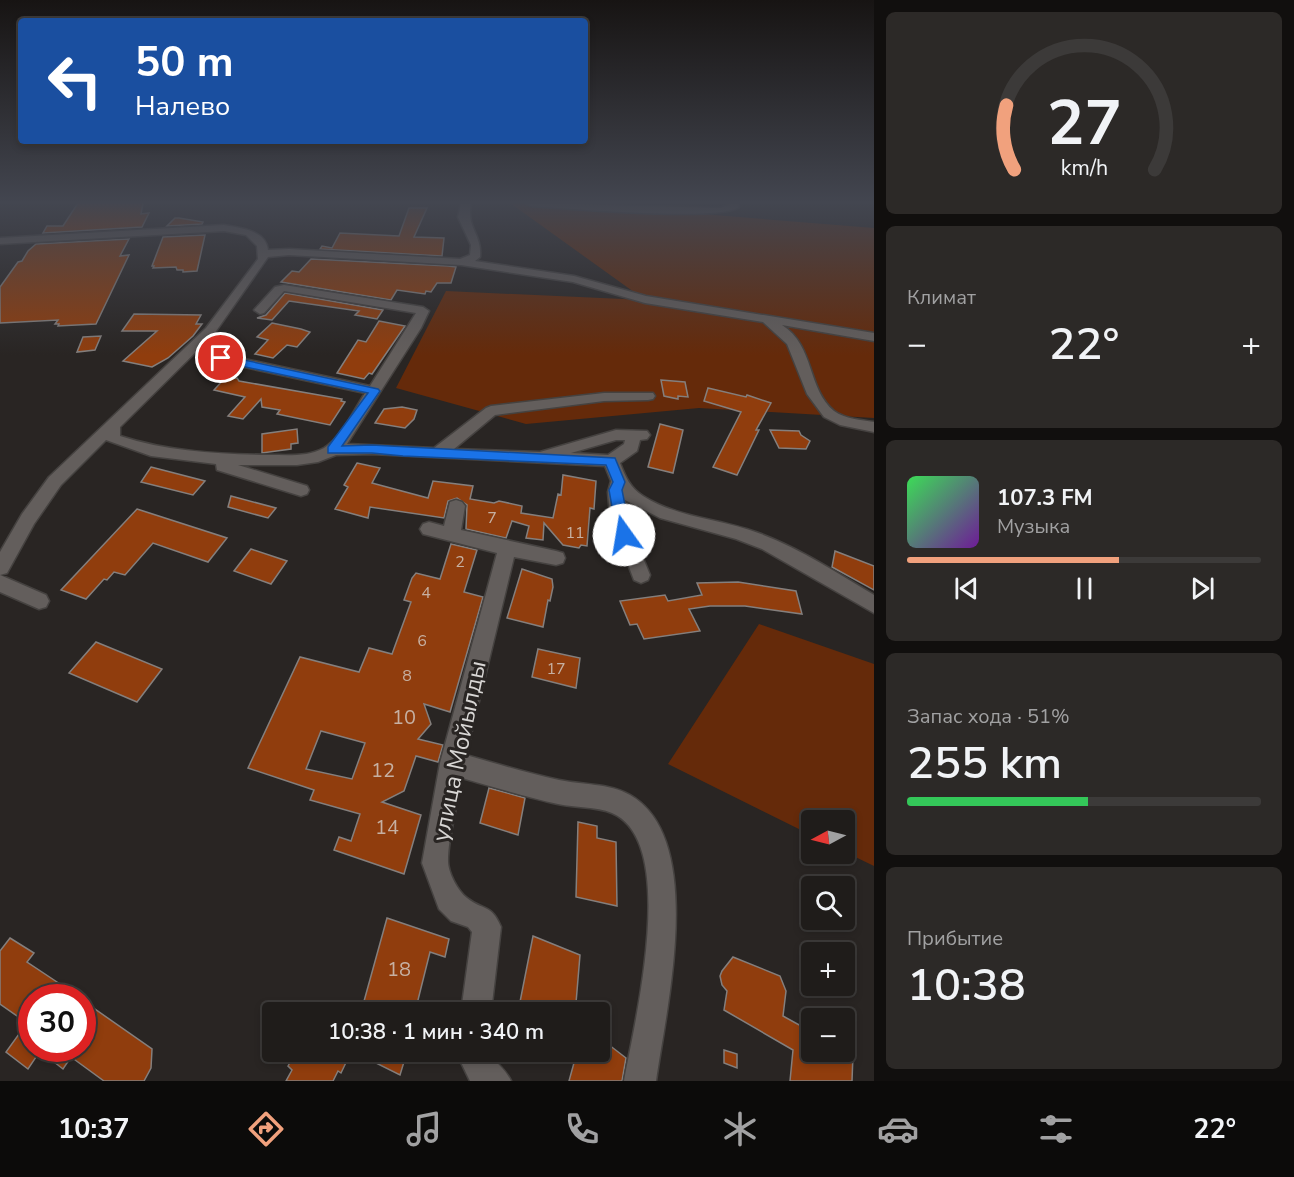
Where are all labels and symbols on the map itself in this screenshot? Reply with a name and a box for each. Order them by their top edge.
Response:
pin [195,332,246,383]
position arrow [592,503,656,567]
house number: 7 [487,507,497,529]
house number: 11 [565,522,585,544]
house number: 2 [455,551,465,573]
house number: 4 [421,582,431,604]
house number: 6 [417,630,427,652]
street label: улица Мойылды [424,658,494,844]
house number: 17 [546,658,566,680]
house number: 8 [402,665,412,687]
house number: 10 [392,704,416,731]
house number: 12 [371,757,395,784]
north arrow [801,810,855,864]
house number: 14 [375,814,399,841]
house number: 18 [387,956,411,983]
speed limit sign: 30 [18,984,96,1062]

